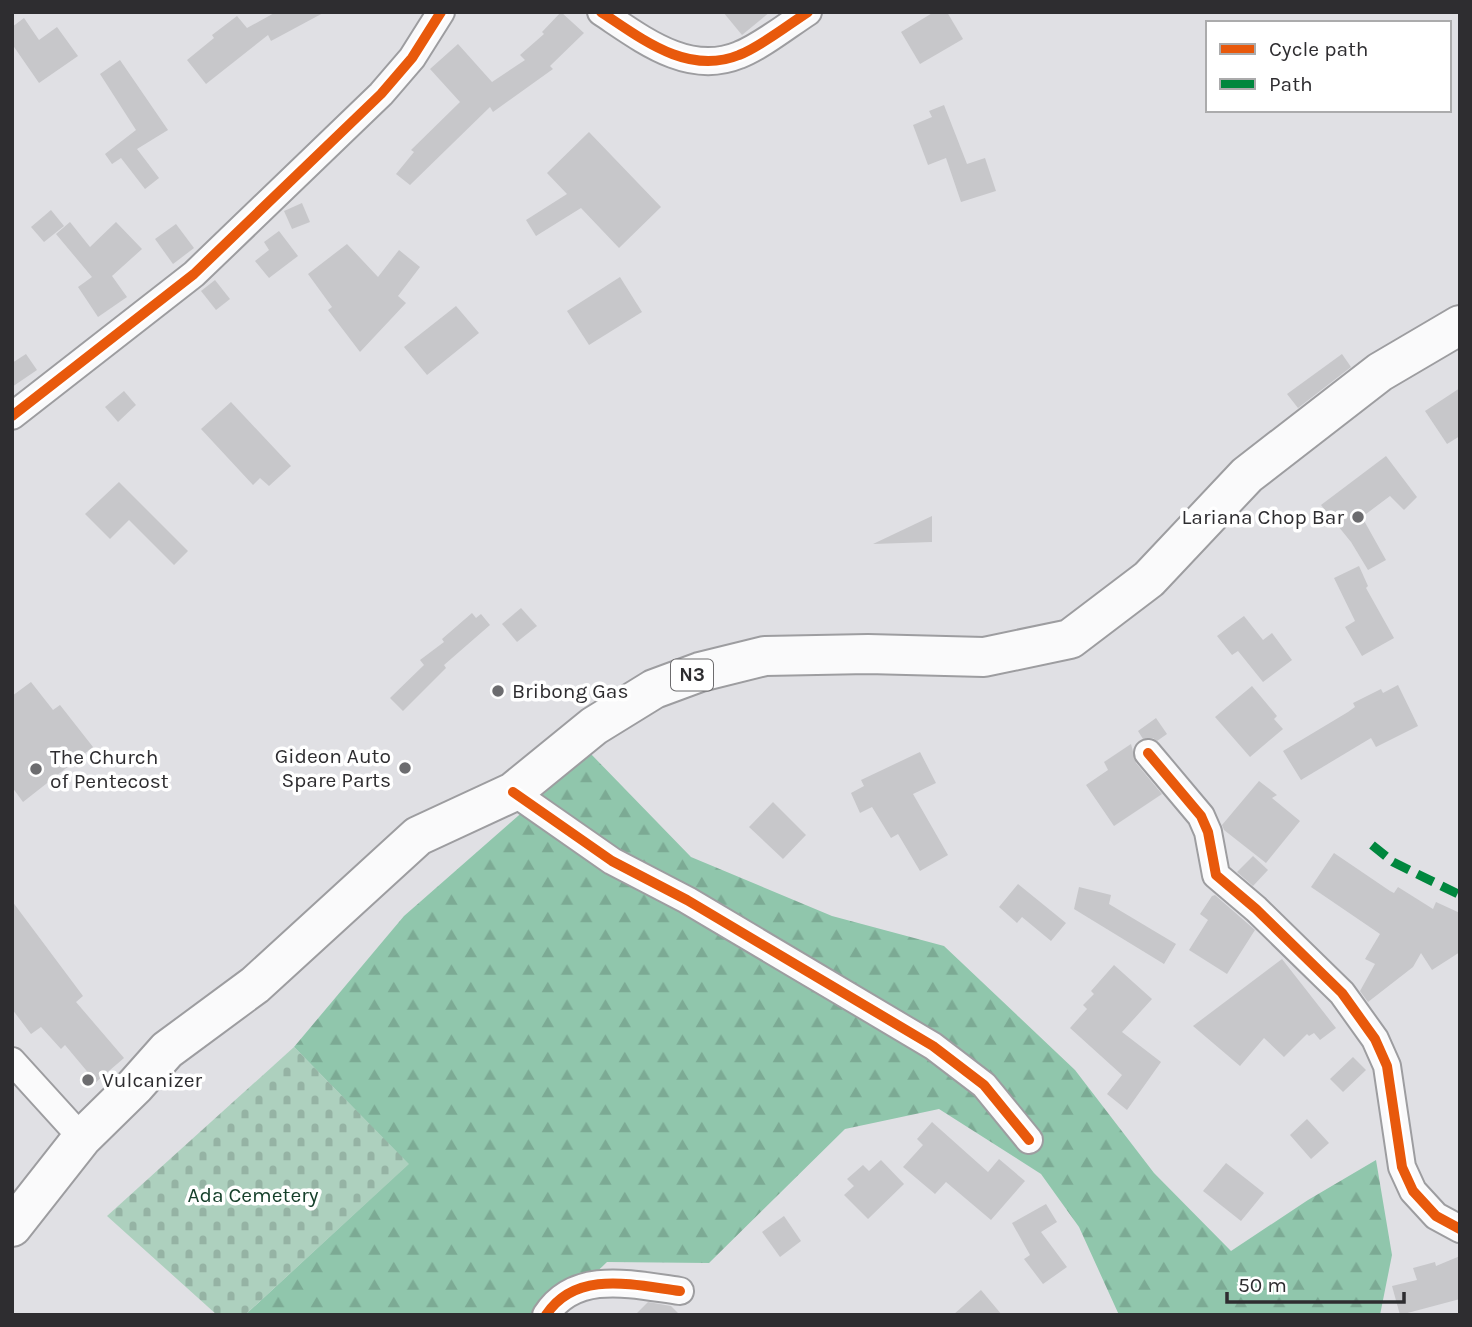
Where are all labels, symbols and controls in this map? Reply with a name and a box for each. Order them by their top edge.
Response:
legend [1206,21,1451,112]
text: Cycle path [1269,37,1369,61]
text: Path [1269,72,1313,96]
place label: Lariana Chop Bar [1182,505,1344,529]
marker: Lariana Chop Bar [1350,509,1366,525]
road number: N3 [671,660,713,690]
place label: Bribong Gas [512,679,628,703]
marker: Bribong Gas [490,683,506,699]
place label: Gideon Auto Spare Parts [275,744,391,792]
place label: The Church of Pentecost [50,745,169,793]
marker: Gideon Auto Spare Parts [397,760,413,776]
marker: The Church of Pentecost [28,761,44,777]
place label: Vulcanizer [102,1068,202,1092]
marker: Vulcanizer [80,1072,96,1088]
park label: Ada Cemetery [187,1183,319,1207]
scale bar [1227,1260,1404,1304]
text: 50 m [1238,1273,1287,1297]

